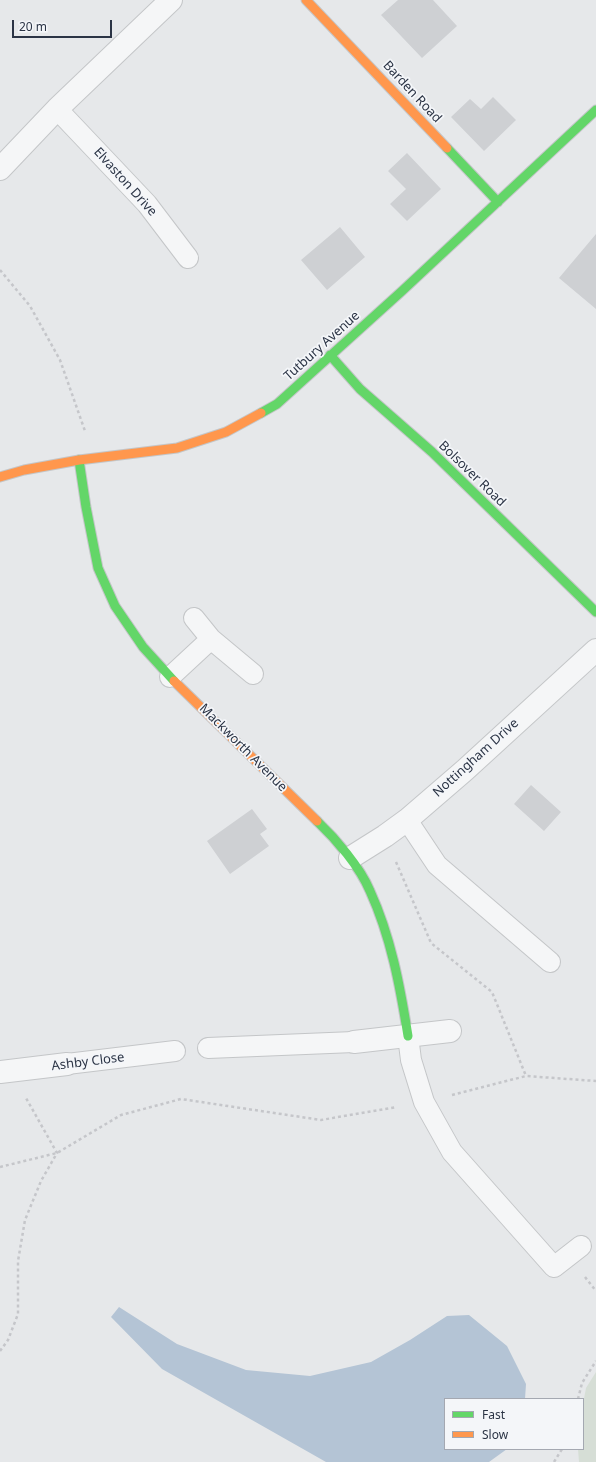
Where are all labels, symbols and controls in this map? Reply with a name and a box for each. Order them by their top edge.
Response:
scale bar [14,12,114,38]
text: 20 m [19,18,47,35]
street label: Barden Road [379,58,445,126]
street label: Elvaston Drive [90,145,160,219]
street label: Tutbury Avenue [281,308,363,384]
street label: Bolsover Road [435,438,509,510]
street label: Mackworth Avenue [196,701,290,795]
street label: Nottingham Drive [430,716,522,800]
street label: Ashby Close [51,1050,125,1074]
legend [444,1398,584,1450]
text: Fast [482,1406,505,1423]
text: Slow [482,1426,508,1443]

